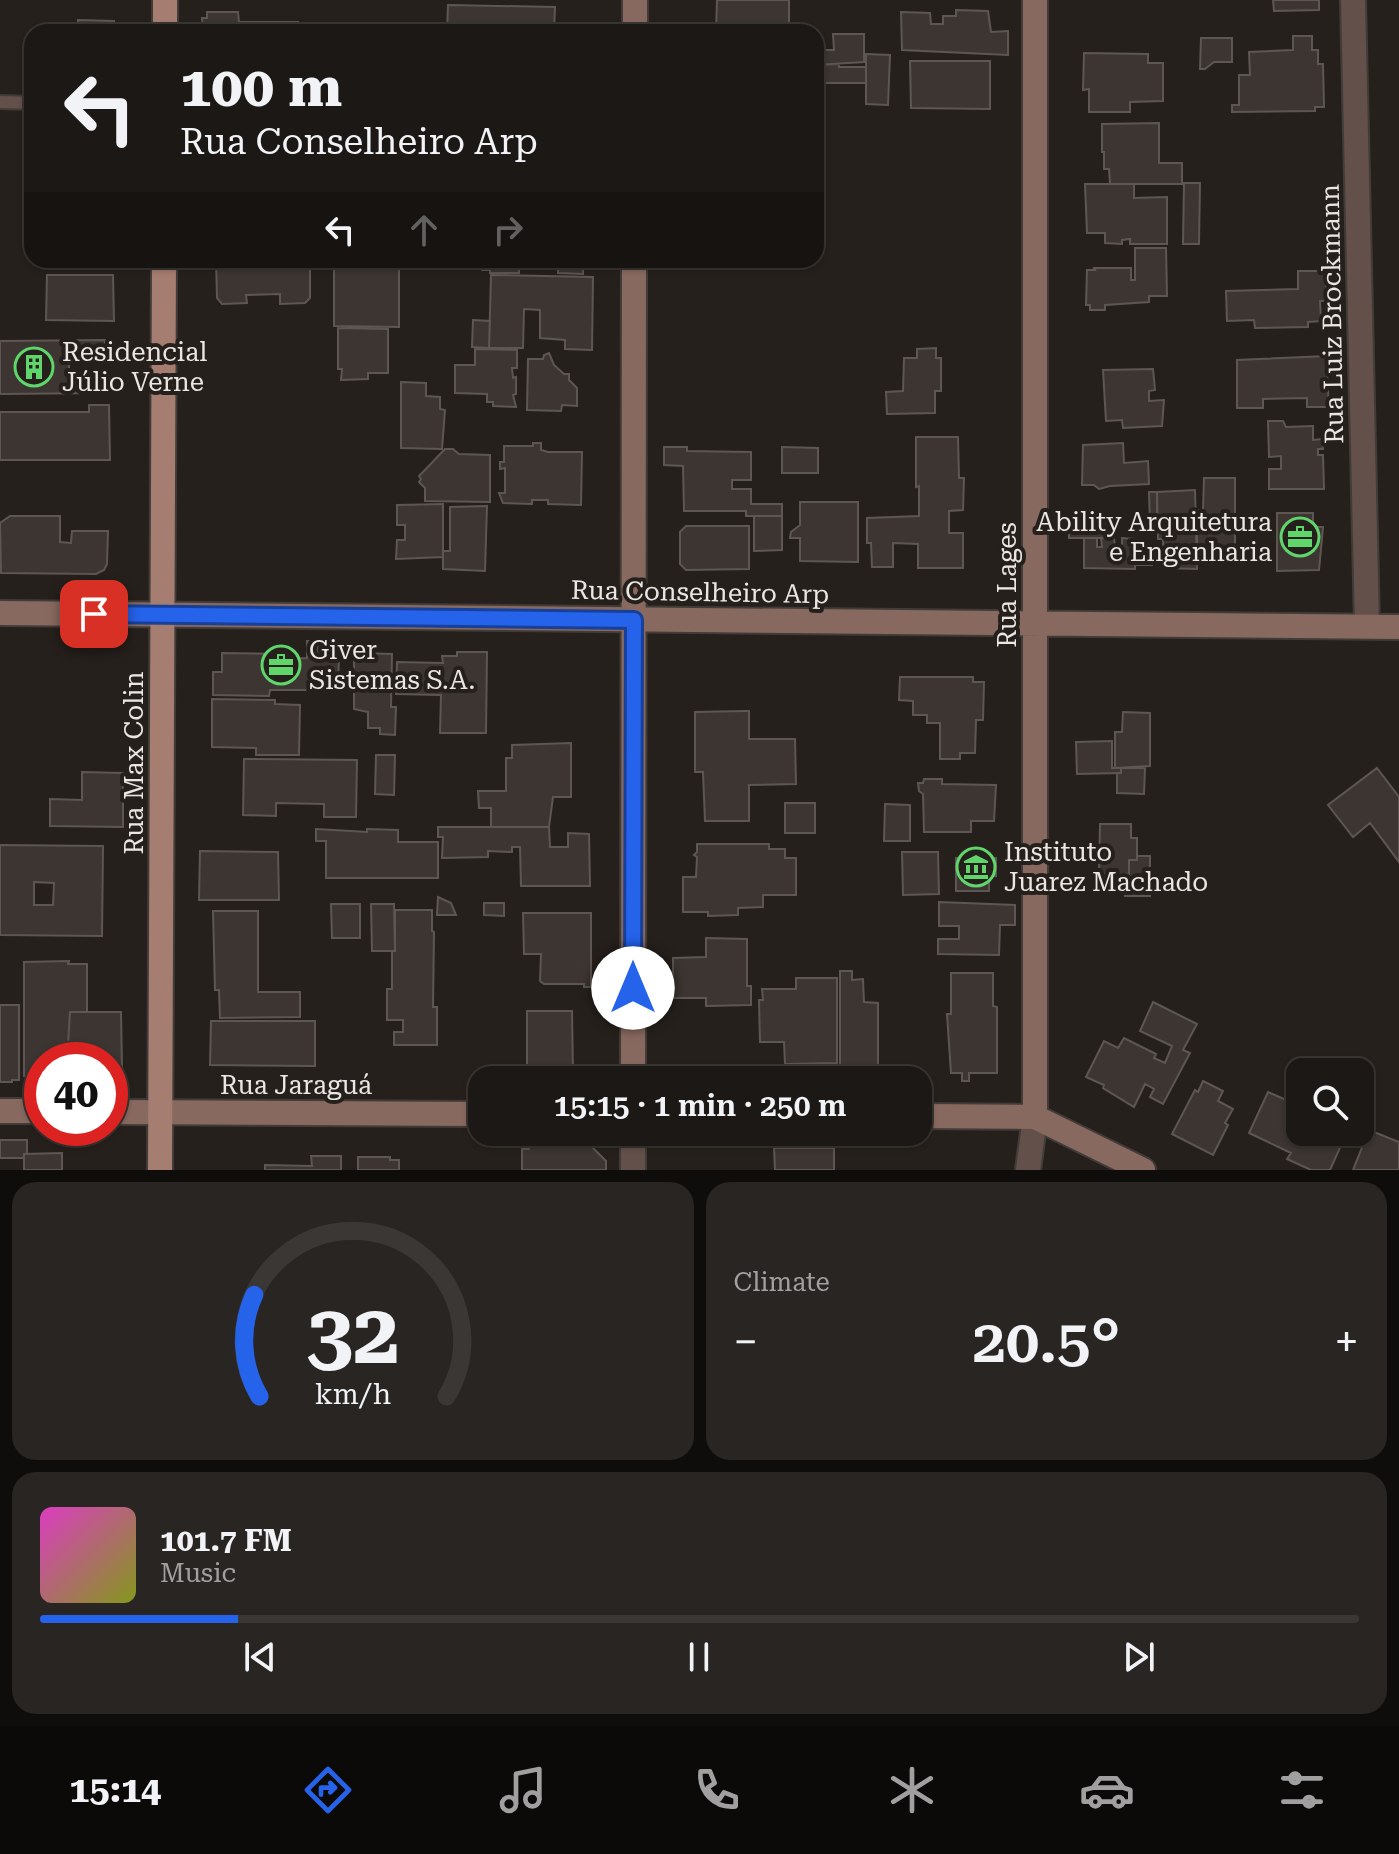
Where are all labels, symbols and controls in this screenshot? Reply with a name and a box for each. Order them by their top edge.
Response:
text: 100 m [180,54,342,120]
icon: left [48,56,152,160]
text: Rua Conselheiro Arp [180,121,538,163]
street label: Rua Luiz Brockmann [1315,184,1349,444]
icon: left [318,208,362,252]
icon: ahead [402,208,446,252]
icon: right [486,208,530,252]
place label: Residencial Júlio Verne [62,337,207,397]
building icon: Residencial Júlio Verne [13,346,55,388]
place label: Ability Arquitetura e Engenharia [1036,507,1272,567]
office icon: Ability Arquitetura e Engenharia [1279,516,1321,558]
street label: Rua Lages [992,522,1022,648]
street label: Rua Conselheiro Arp [571,575,829,609]
pin [60,580,128,648]
icon: arrive [72,592,116,636]
place label: Giver Sistemas S.A. [309,635,475,695]
office icon: Giver Sistemas S.A. [260,644,302,686]
street label: Rua Max Colin [119,671,149,854]
place label: Instituto Juarez Machado [1004,837,1208,897]
museum icon: Instituto Juarez Machado [955,846,997,888]
position arrow [591,946,675,1030]
speed limit sign: 40 [24,1042,128,1146]
map controls [1286,1058,1374,1146]
button: search [1286,1058,1374,1146]
street label: Rua Jaraguá [220,1070,372,1100]
text: 15:15 · 1 min · 250 m [554,1088,846,1123]
text: Climate [734,1267,830,1297]
text: 32 [306,1286,399,1383]
text: 20.5° [972,1306,1120,1377]
text: − [734,1316,758,1368]
text: + [1334,1316,1359,1368]
text: km/h [314,1377,391,1411]
text: 101.7 FM [160,1523,292,1558]
text: Music [160,1558,236,1588]
icon: previous [238,1635,282,1679]
icon: pause [677,1635,721,1679]
icon: next [1117,1635,1161,1679]
icon: directions [300,1762,356,1818]
icon: music [495,1762,551,1818]
icon: phone [689,1762,745,1818]
icon: climate [884,1762,940,1818]
icon: car [1079,1762,1135,1818]
icon: filters [1274,1762,1330,1818]
text: 15:14 [69,1769,161,1811]

